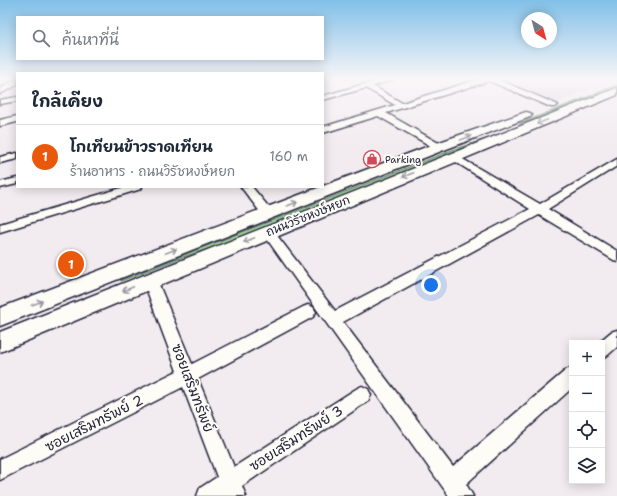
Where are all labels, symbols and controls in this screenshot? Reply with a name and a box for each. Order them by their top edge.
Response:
north arrow [521,12,557,48]
search box [16,16,324,60]
icon: search [30,27,52,49]
text: ค้นหาที่นี่ [62,30,119,50]
text: ใกล้เคียง [32,90,103,112]
one-way arrow [537,119,549,126]
one-way arrow [459,133,471,141]
text: โกเทียนข้าวราดเทียน [70,137,213,157]
text: 1 [42,148,48,165]
text: 160 m [270,148,308,165]
shop icon: Parking [362,149,382,169]
place label: Parking [385,153,421,166]
text: ร้านอาหาร · ถนนวิรัชหงษ์หยก [70,163,235,180]
one-way arrow [403,172,415,180]
street label: ถนนวิรัชหงษ์หยก [264,192,352,240]
one-way arrow [286,200,298,208]
one-way arrow [243,237,255,244]
one-way arrow [164,247,176,255]
pin: 1 [58,249,84,279]
your location [421,275,441,295]
one-way arrow [123,286,135,293]
one-way arrow [30,299,42,307]
map controls [569,340,605,484]
button: + [569,340,605,376]
street label: ซอยเสริมทรัพย์ [168,341,218,435]
button: − [569,376,605,412]
street label: ซอยเสริมทรัพย์ 2 [42,390,146,456]
street label: ซอยเสริมทรัพย์ 3 [246,401,346,475]
button: locate [569,412,605,448]
button: layers [569,448,605,484]

